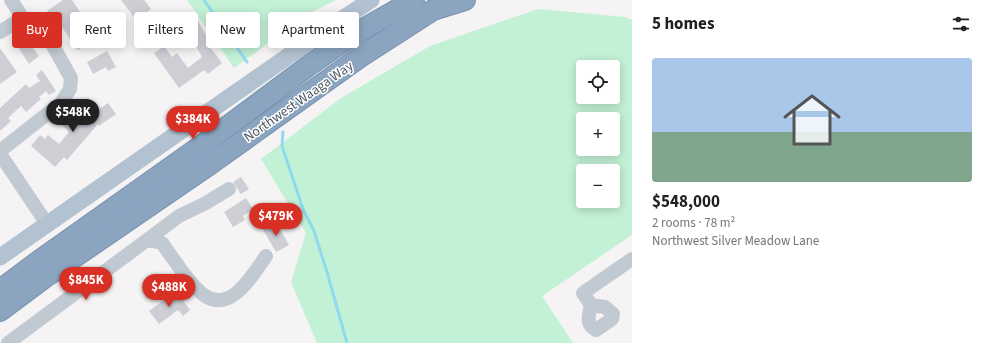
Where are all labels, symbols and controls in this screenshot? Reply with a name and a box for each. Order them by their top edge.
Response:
chip: Buy [12,12,62,48]
chip: Rent [70,12,126,48]
chip: Filters [134,12,198,48]
chip: New [206,12,260,48]
chip: Apartment [268,12,359,48]
text: 5 homes [652,12,714,36]
icon: filters [950,13,972,35]
street label: Northwest Waaga Way [240,56,358,147]
map controls [576,60,620,208]
button: locate [576,60,620,104]
icon: home [776,84,848,156]
pin: $548K [45,99,101,133]
text: $548K [55,103,91,121]
pin: $384K [165,106,221,140]
text: $384K [175,110,211,128]
button: + [576,112,620,156]
button: − [576,164,620,208]
text: $548,000 [652,190,720,214]
pin: $479K [248,203,304,237]
text: $479K [258,207,294,225]
text: 2 rooms · 78 m² [652,214,735,232]
text: Northwest Silver Meadow Lane [652,232,819,250]
pin: $845K [58,267,114,301]
text: $845K [68,271,104,289]
pin: $488K [141,274,197,308]
text: $488K [151,278,187,296]

